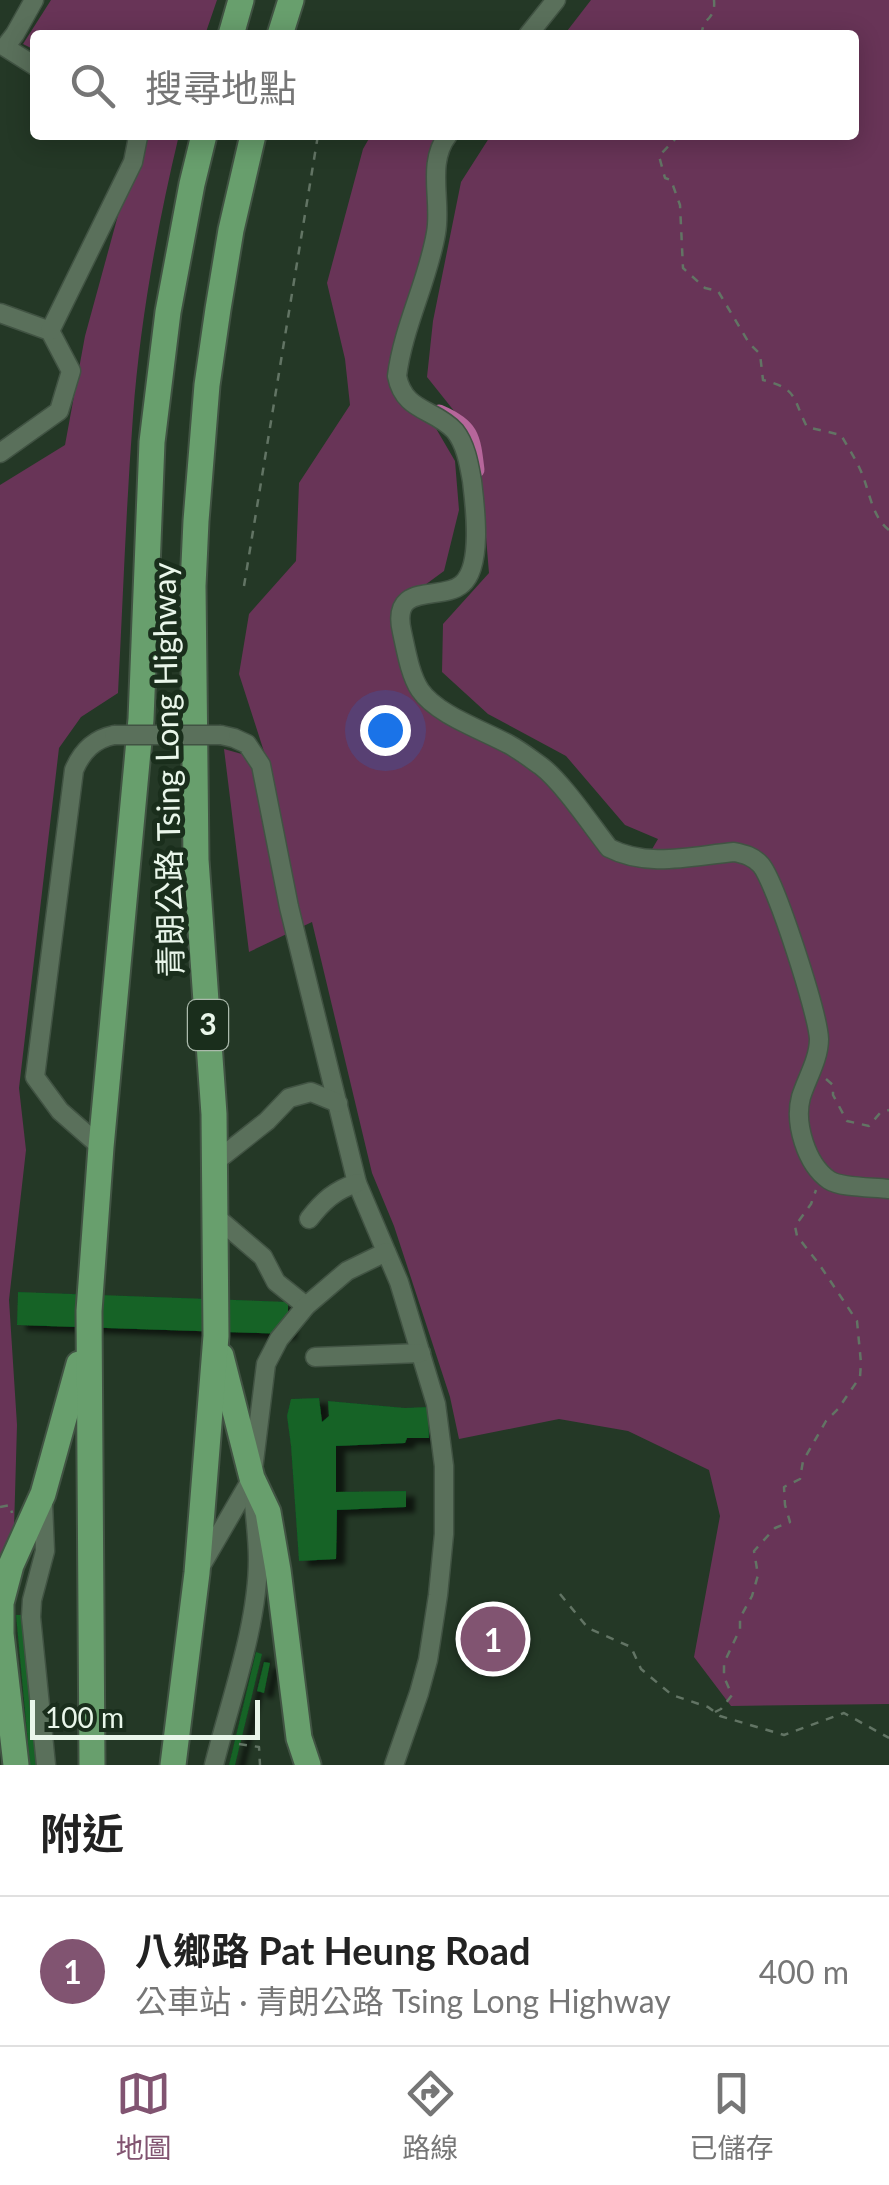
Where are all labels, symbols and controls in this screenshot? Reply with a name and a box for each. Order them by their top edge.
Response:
search box [30,30,859,140]
icon: search [65,58,120,113]
text: 搜尋地點 [145,64,297,110]
street label: 青朗公路 Tsing Long Highway [143,562,190,978]
your location [360,705,411,756]
road number: 3 [188,1000,228,1050]
pin: 1 [460,1602,526,1676]
scale bar [30,1695,260,1740]
text: 100 m [45,1700,124,1734]
text: 附近 [40,1808,124,1858]
text: 八鄉路 Pat Heung Road [135,1927,531,1973]
text: 1 [63,1952,82,1991]
text: 400 m [759,1952,849,1991]
text: 公車站 · 青朗公路 Tsing Long Highway [135,1981,671,2020]
tab: 地圖 [115,2066,172,2166]
tab: 路線 [402,2066,459,2166]
tab: 已儲存 [689,2066,774,2166]

